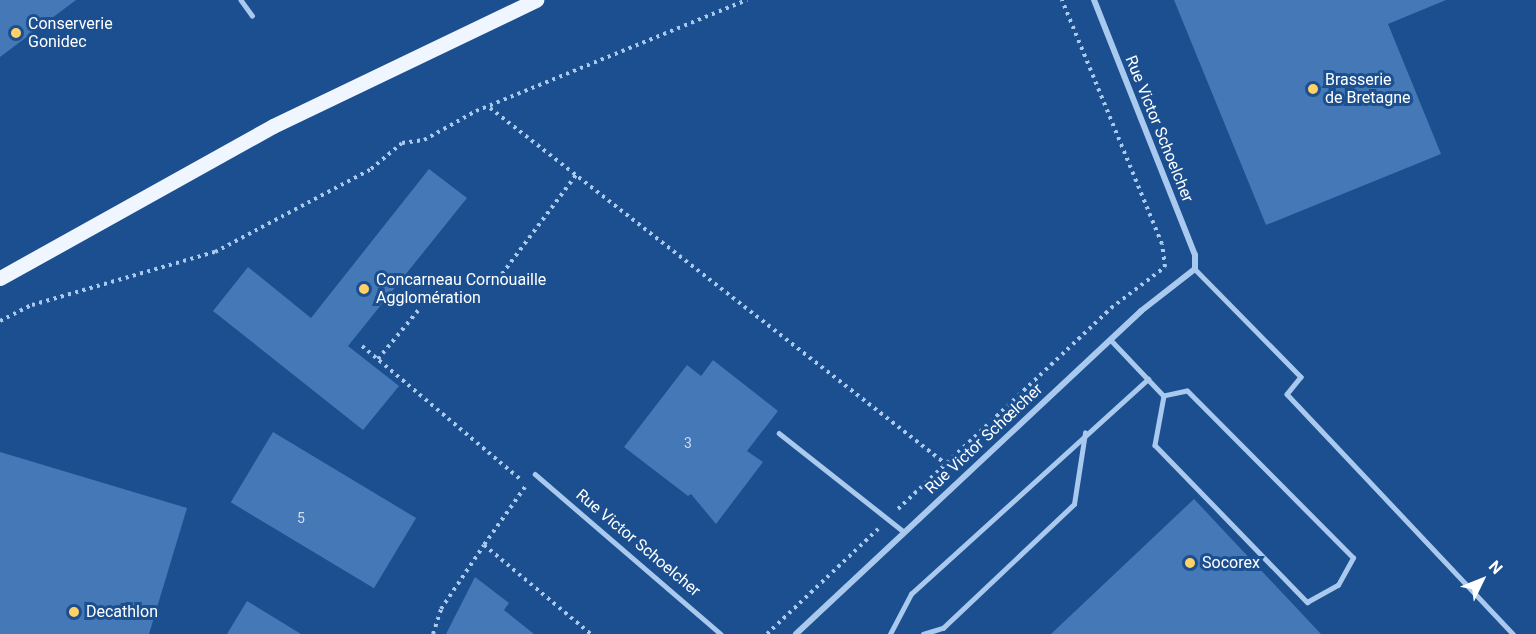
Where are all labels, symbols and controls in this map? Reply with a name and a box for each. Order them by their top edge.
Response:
place label: Conserverie Gonidec [28,14,113,52]
marker: Conserverie Gonidec [9,26,23,40]
street label: Rue Victor Schoelcher [1121,53,1197,205]
place label: Brasserie de Bretagne [1325,70,1410,108]
marker: Brasserie de Bretagne [1306,82,1320,96]
place label: Concarneau Cornouaille Agglomération [376,270,546,308]
marker: Concarneau Cornouaille Agglomération [357,282,371,296]
street label: Rue Victor Schœlcher [921,380,1047,498]
house number: 3 [684,435,692,451]
street label: Rue Victor Schoelcher [572,485,704,601]
house number: 5 [297,510,305,526]
north arrow [1452,550,1512,610]
place label: Socorex [1202,553,1260,573]
marker: Socorex [1183,556,1197,570]
text: N [1485,557,1506,578]
place label: Decathlon [86,602,158,622]
marker: Decathlon [67,605,81,619]

